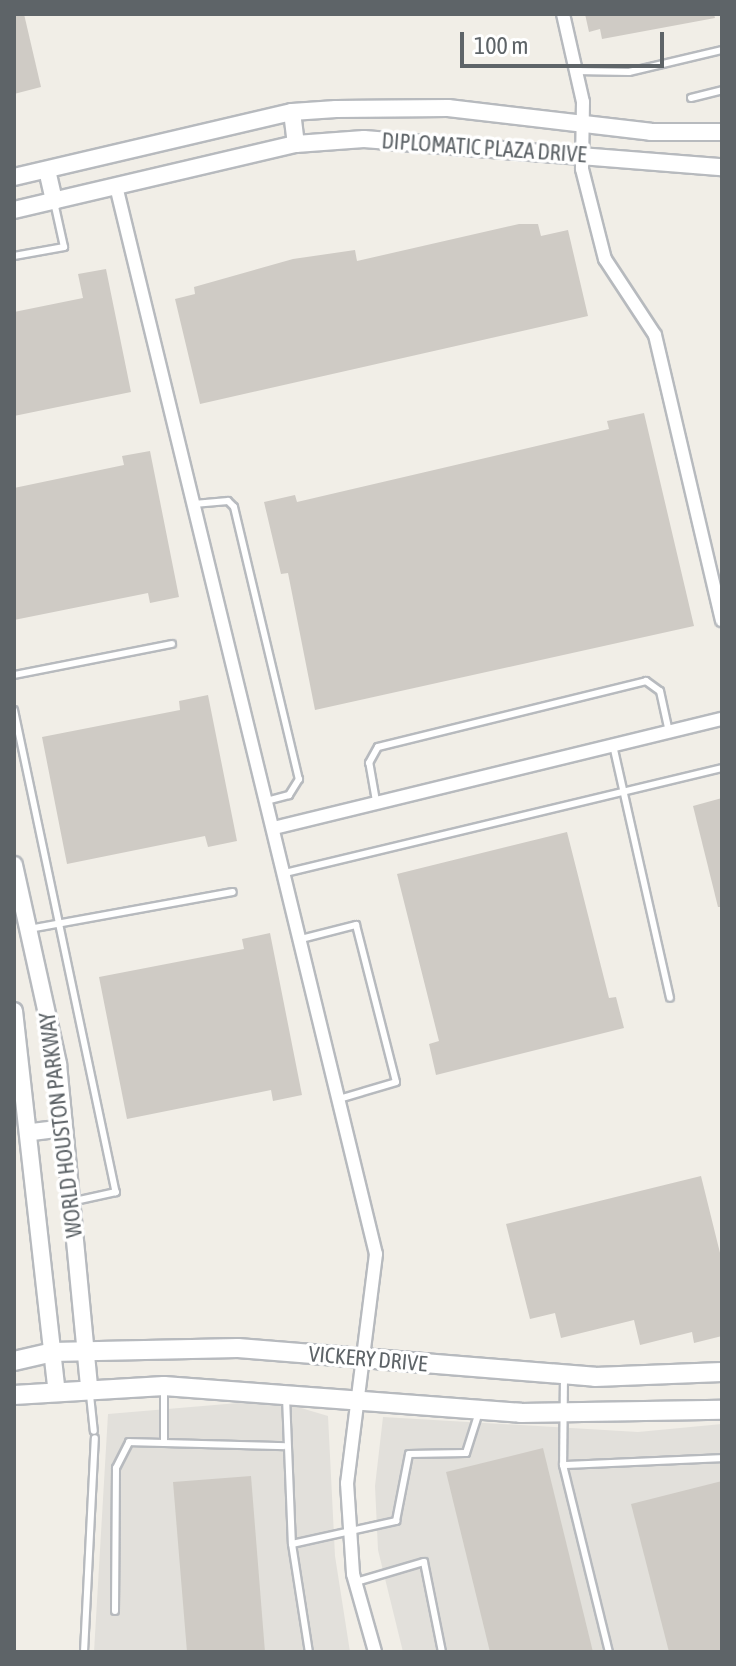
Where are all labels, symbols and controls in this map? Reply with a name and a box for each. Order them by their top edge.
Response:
scale bar [464,16,668,66]
text: 100 m [474,32,528,59]
street label: DIPLOMATIC PLAZA DRIVE [381,128,587,168]
street label: WORLD HOUSTON PARKWAY [34,1011,88,1239]
street label: VICKERY DRIVE [308,1341,428,1377]

